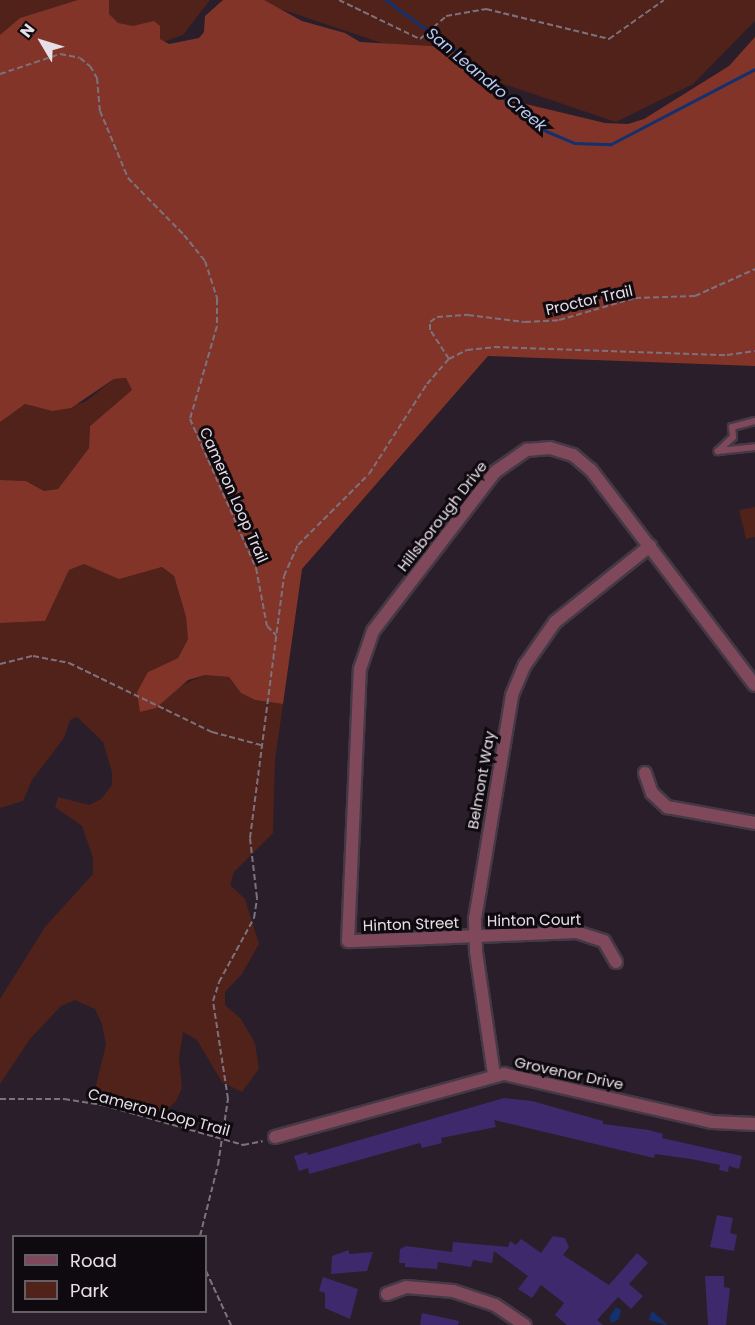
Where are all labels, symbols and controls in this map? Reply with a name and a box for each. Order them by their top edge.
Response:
north arrow [12,12,72,72]
text: N [15,19,40,42]
water label: San Leandro Creek [422,24,550,136]
street label: Proctor Trail [544,281,634,319]
street label: Cameron Loop Trail [196,425,272,565]
street label: Hillsborough Drive [393,457,491,575]
street label: Belmont Way [463,729,499,831]
street label: Hinton Court [487,910,581,930]
street label: Hinton Street [363,913,459,935]
street label: Grovenor Drive [513,1053,625,1093]
street label: Cameron Loop Trail [86,1084,232,1140]
legend [12,1235,207,1313]
text: Road [70,1248,117,1273]
text: Park [70,1278,109,1303]

